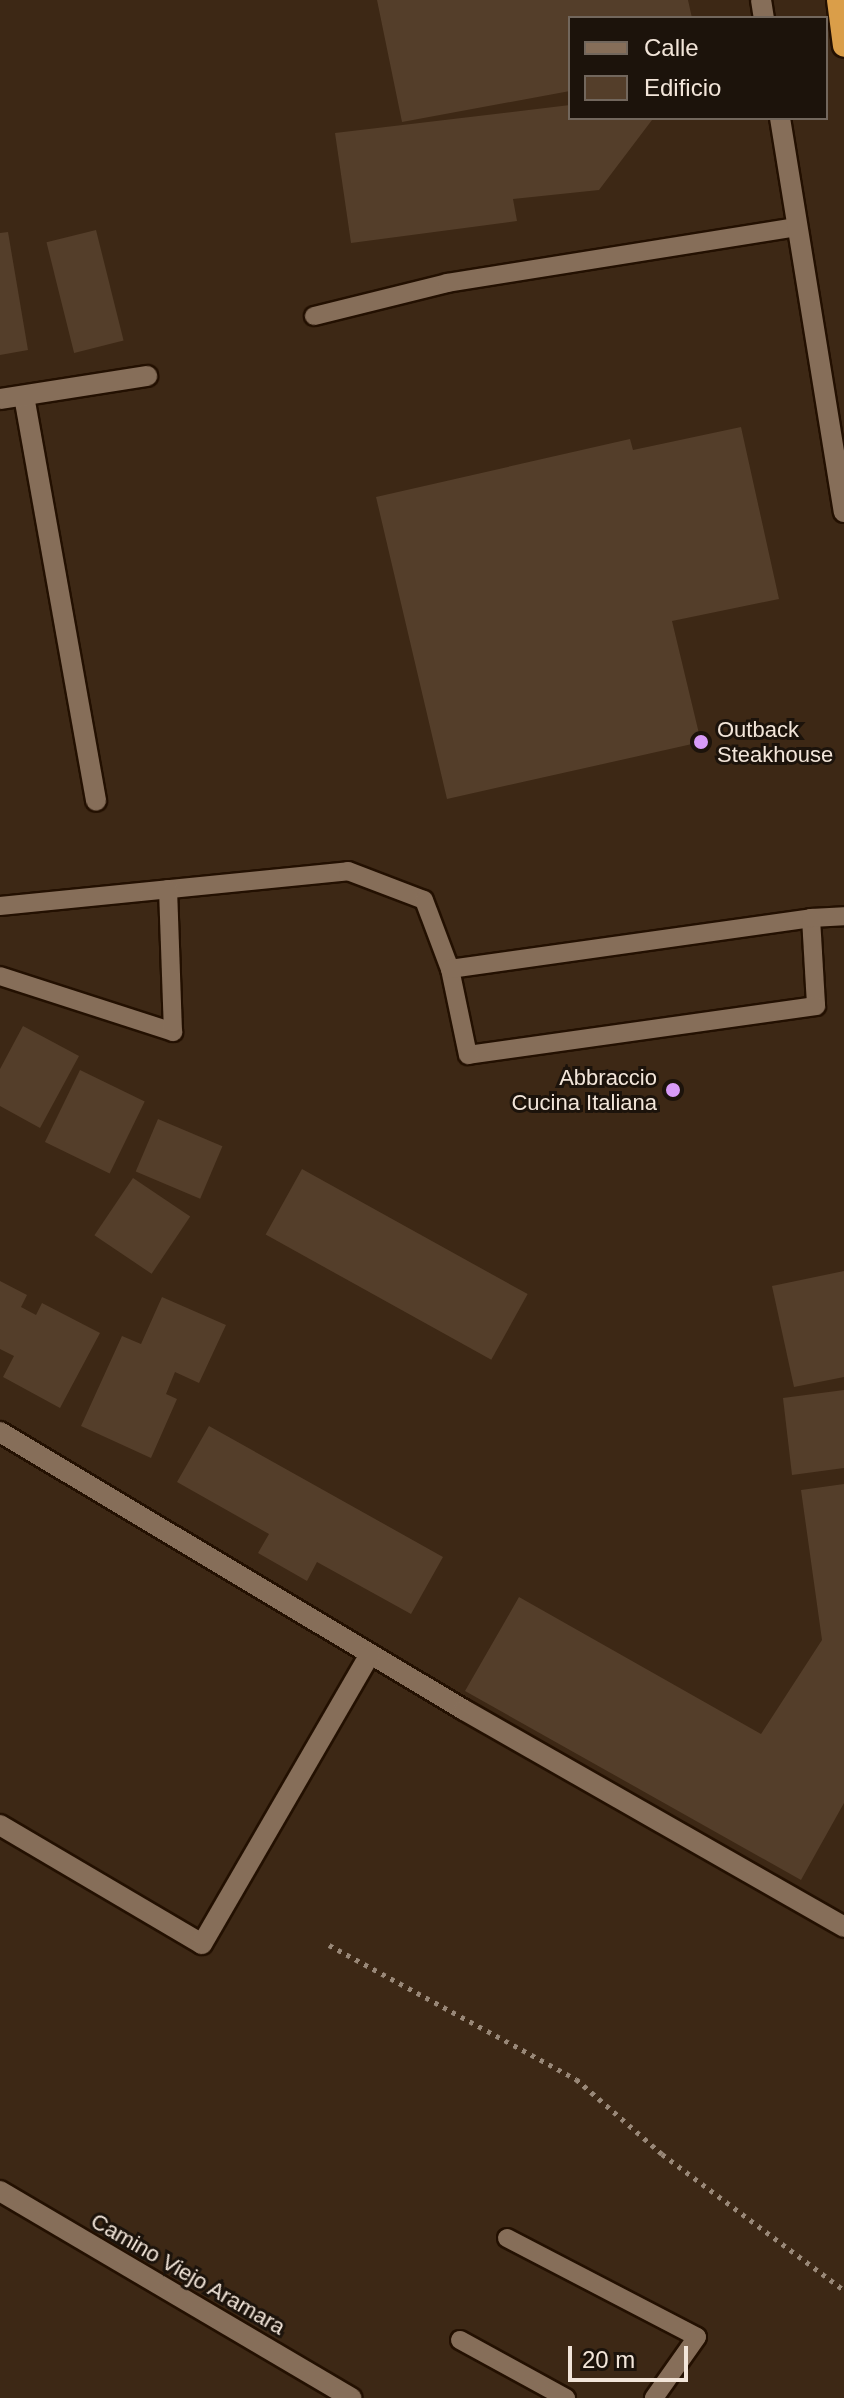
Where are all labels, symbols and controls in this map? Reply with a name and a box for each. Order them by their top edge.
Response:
legend [568,16,828,120]
text: Calle [644,34,699,61]
text: Edificio [644,74,721,101]
place label: Outback Steakhouse [717,716,833,768]
marker: Outback Steakhouse [692,733,710,751]
place label: Abbraccio Cucina Italiana [511,1064,657,1116]
marker: Abbraccio Cucina Italiana [664,1081,682,1099]
street label: Camino Viejo Aramara [86,2207,290,2341]
scale bar [572,2330,692,2380]
text: 20 m [582,2346,635,2373]

